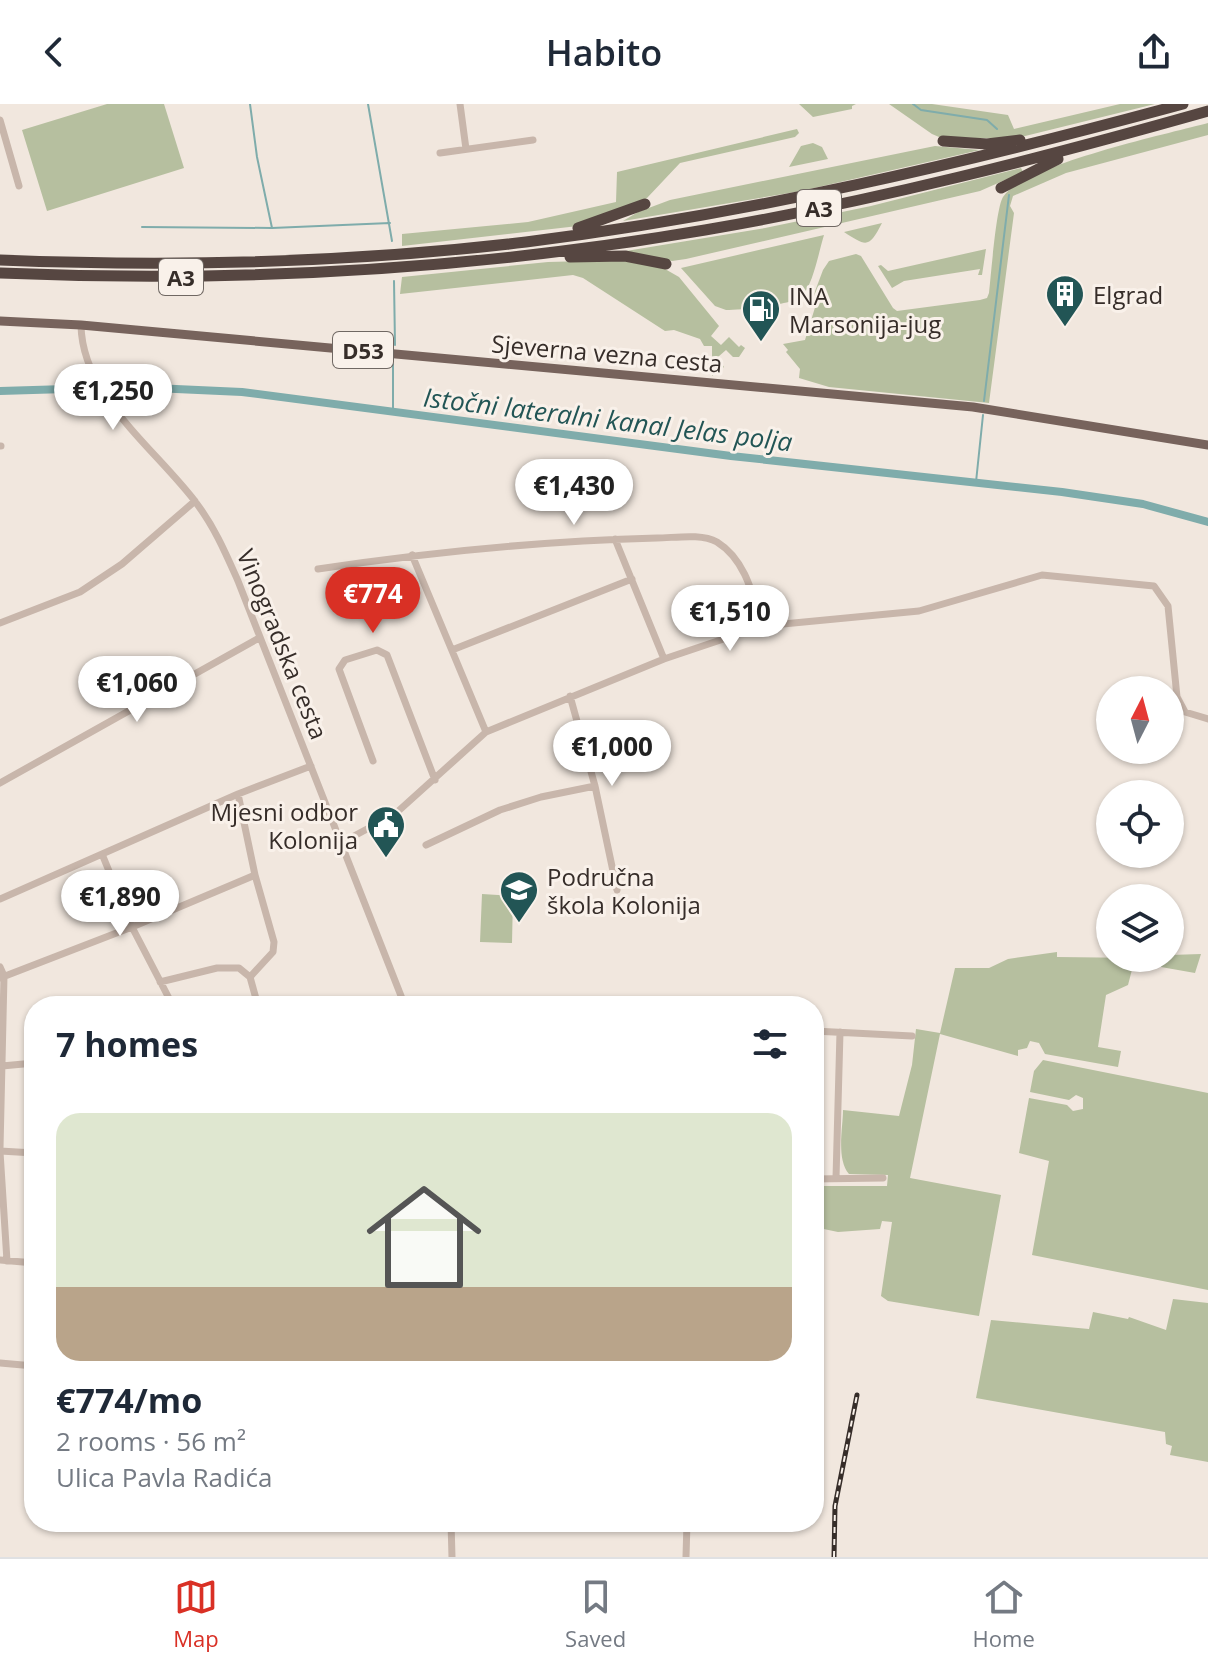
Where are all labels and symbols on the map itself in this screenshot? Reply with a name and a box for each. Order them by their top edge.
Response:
road number: A3 [797,190,841,226]
road number: A3 [159,259,203,295]
building icon: Elgrad [1044,273,1086,328]
place label: Elgrad [1093,278,1163,311]
place label: INA Marsonija-jug [789,279,941,340]
fuel station icon: INA Marsonija-jug [740,288,782,343]
street label: Sjeverna vezna cesta [490,326,724,380]
road number: D53 [333,332,393,368]
pin: €1,250 [48,364,178,432]
water label: Istočni lateralni kanal Jelas polja [422,379,795,460]
pin: €1,430 [509,459,639,527]
street label: Vinogradska cesta [230,544,336,744]
pin: €774 [326,567,420,635]
pin: €1,510 [665,585,795,653]
pin: €1,060 [72,656,202,724]
north arrow [1096,676,1184,764]
pin: €1,000 [547,720,677,788]
place label: Mjesni odbor Kolonija [210,795,358,856]
public building icon: Mjesni odbor Kolonija [365,804,407,859]
place label: Područna škola Kolonija [547,860,701,921]
school or university icon: Područna škola Kolonija [498,869,540,924]
pin: €1,890 [55,870,185,938]

